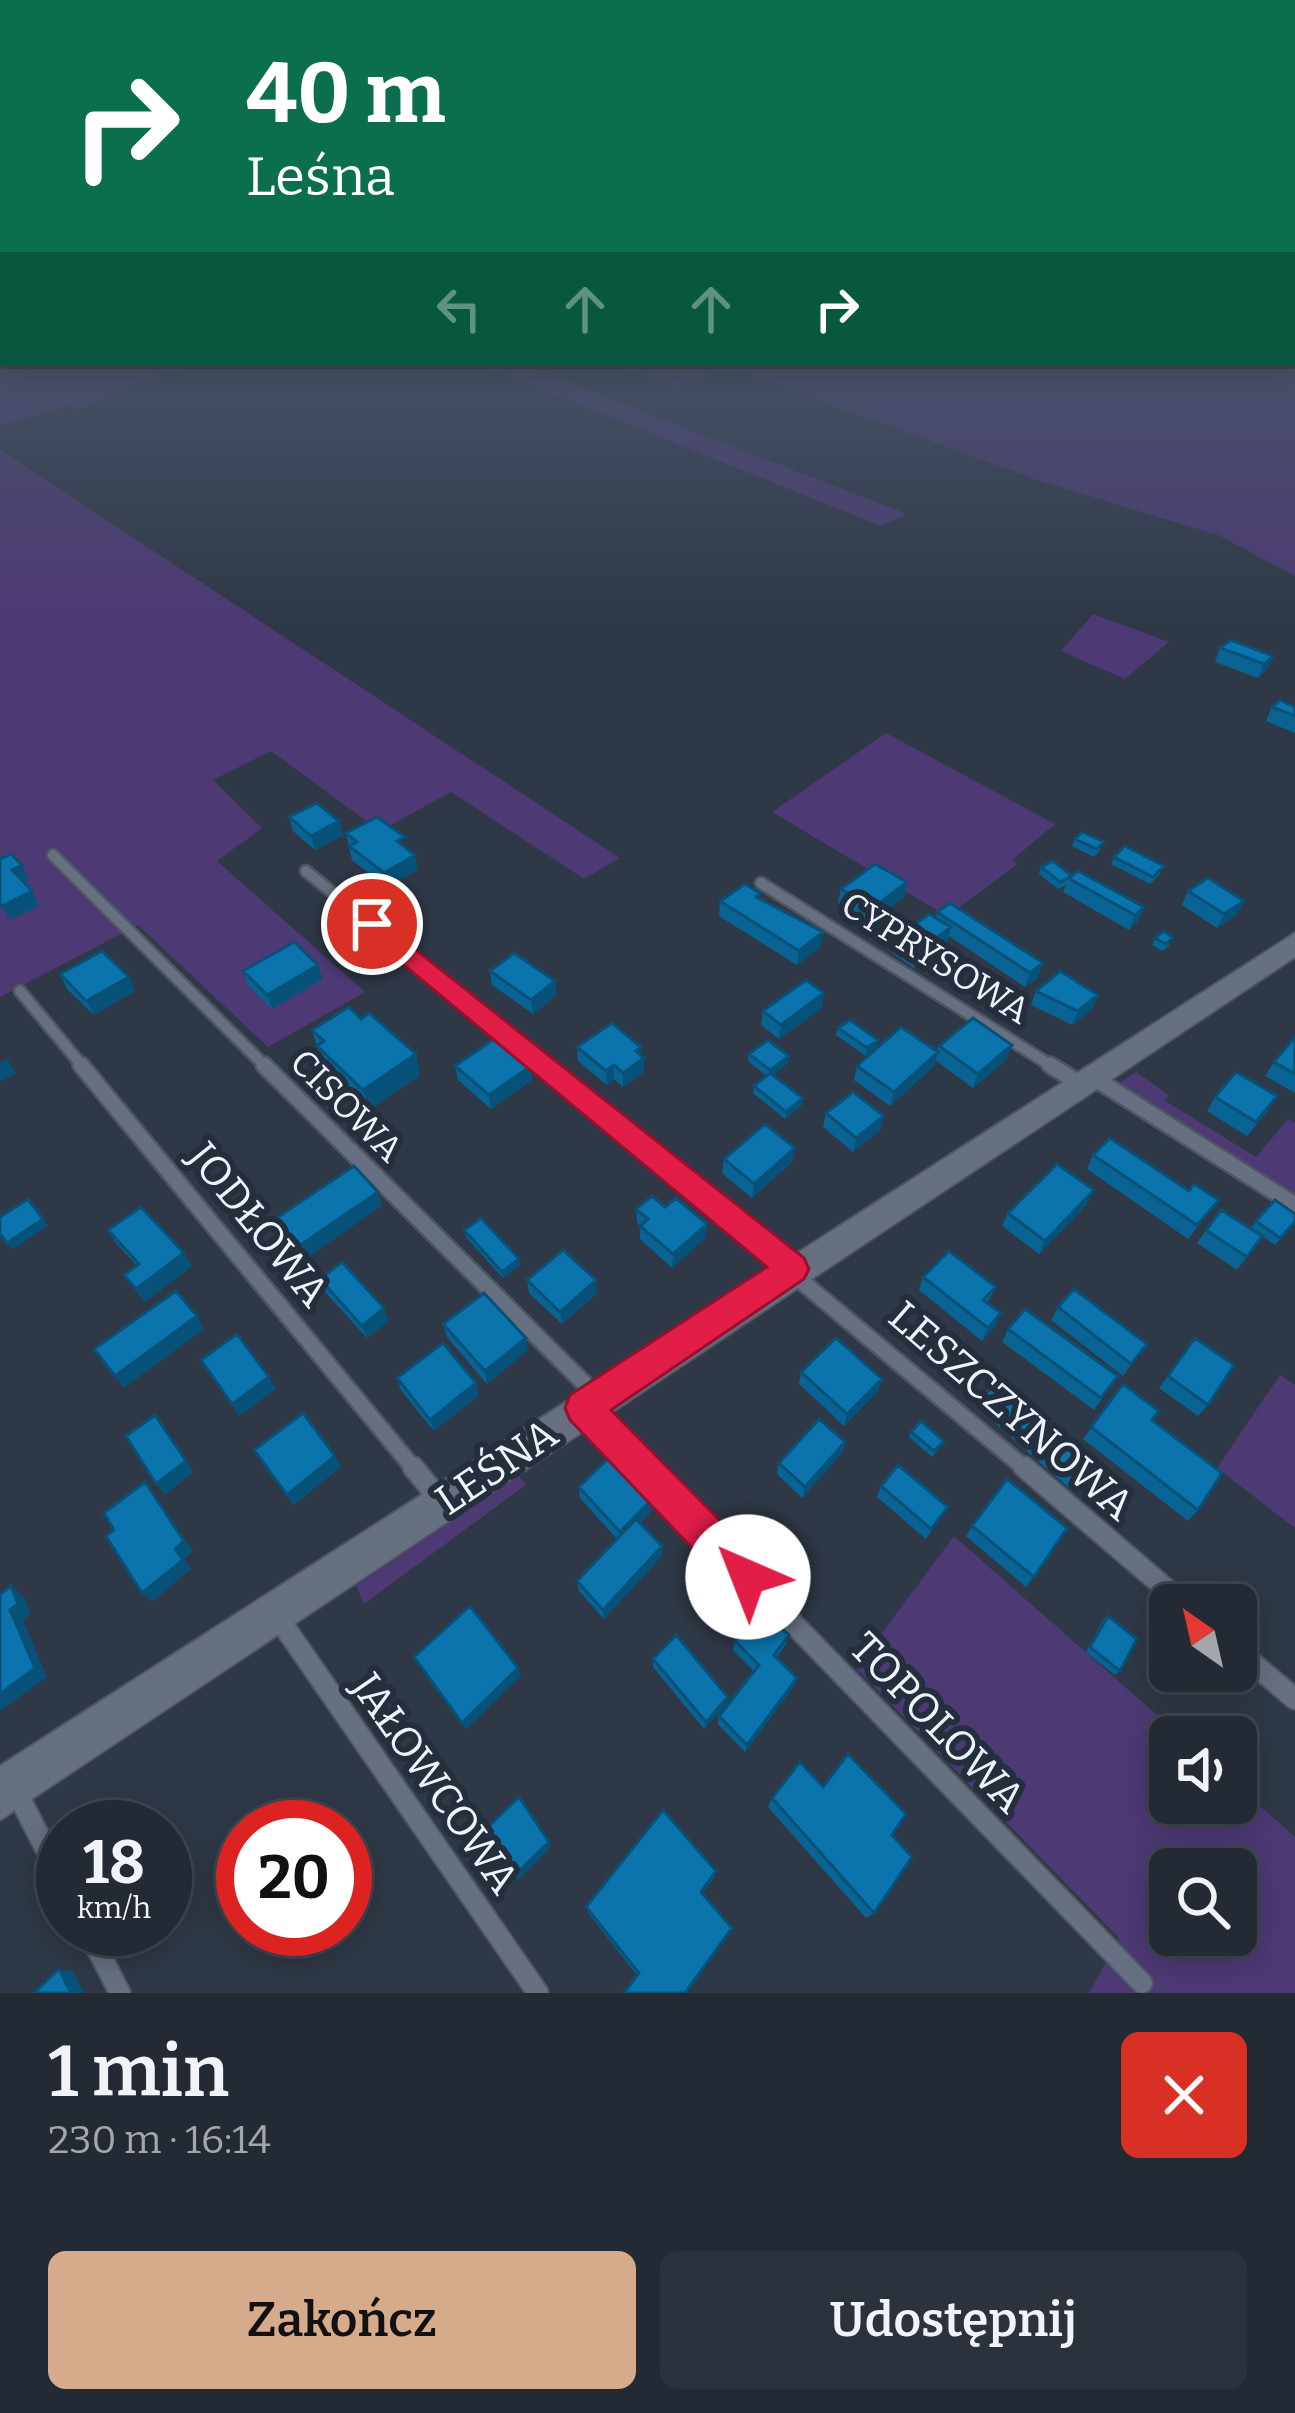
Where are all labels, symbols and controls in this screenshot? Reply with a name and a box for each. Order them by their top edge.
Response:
text: 40 m [246,43,446,144]
icon: right [48,48,204,204]
text: Leśna [246,145,395,209]
icon: left [426,276,492,342]
icon: ahead [552,276,618,342]
icon: ahead [678,276,744,342]
icon: right [804,276,870,342]
pin [321,873,423,975]
street label: CYPRYSOWA [833,883,1038,1033]
icon: arrive [339,891,405,957]
street label: CISOWA [281,1040,412,1171]
street label: JODŁOWA [177,1132,339,1317]
street label: LESZCZYNOWA [879,1291,1144,1531]
street label: LEŚNA [426,1407,567,1526]
position arrow [685,1514,811,1640]
north arrow [1149,1584,1257,1692]
map controls [1149,1584,1257,1956]
street label: TOPOLOWA [839,1622,1035,1823]
street label: JAŁOWCOWA [340,1663,529,1903]
button: sound [1149,1716,1257,1824]
speed limit sign: 20 [216,1800,372,1956]
text: 18 [83,1827,145,1899]
button: search [1149,1848,1257,1956]
text: km/h [77,1890,151,1926]
text: 1 min [48,2029,229,2115]
button: close [1121,2032,1247,2158]
text: 230 m · 16:14 [48,2117,271,2163]
button: Zakończ [48,2251,636,2389]
button: Udostępnij [660,2251,1247,2389]

